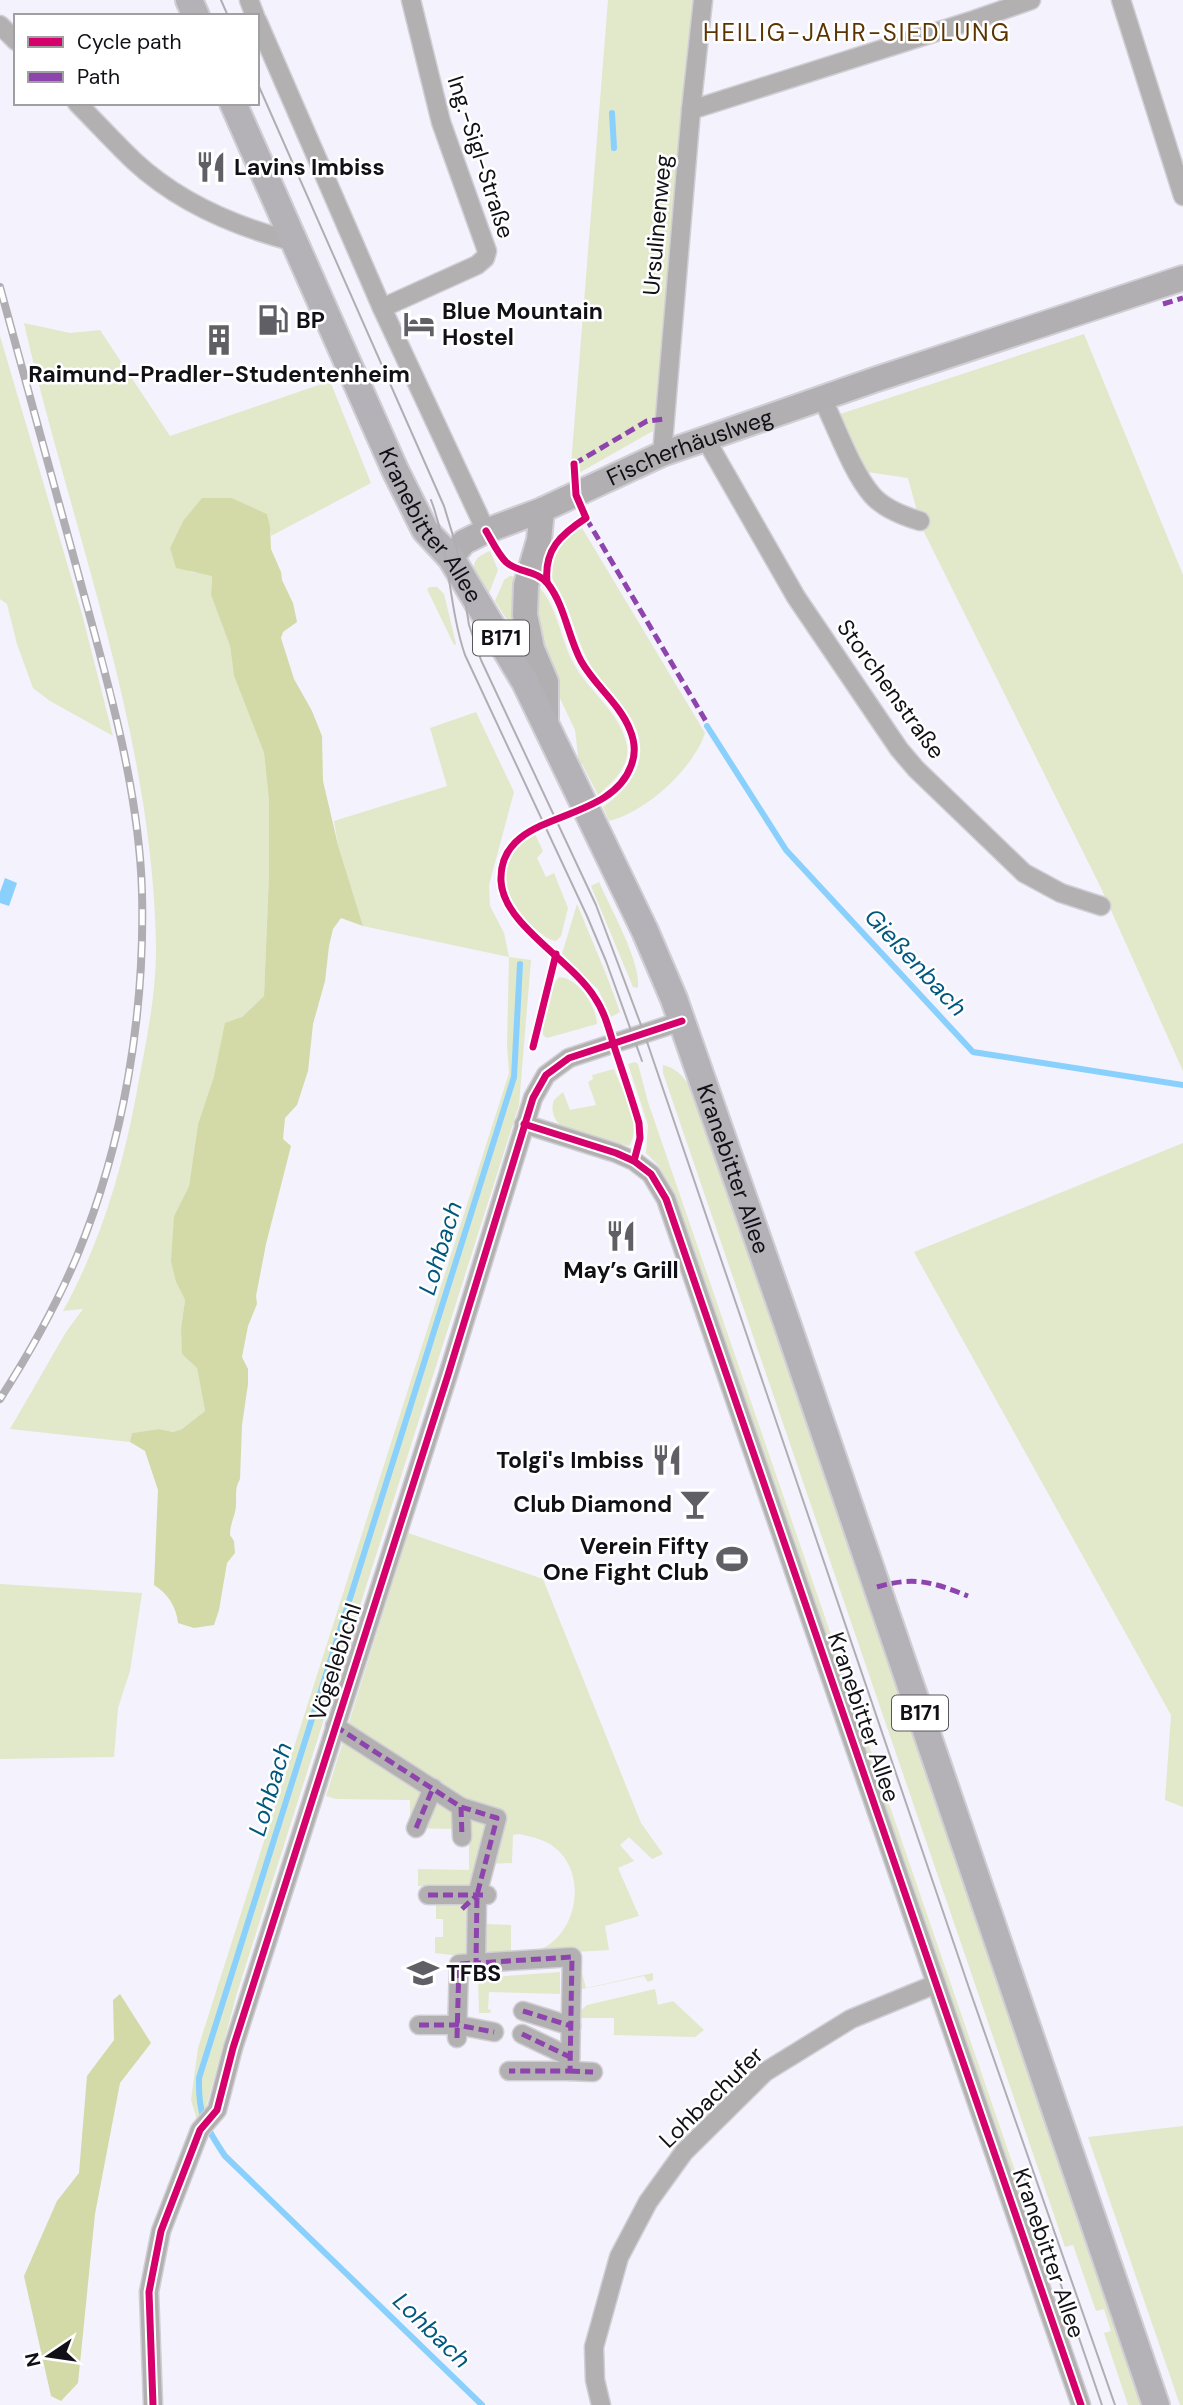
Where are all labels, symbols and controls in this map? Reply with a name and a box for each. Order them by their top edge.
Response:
legend [14,14,259,105]
district label: HEILIG-JAHR-SIEDLUNG [703,17,1011,48]
text: Cycle path [77,28,182,56]
text: Path [77,63,120,91]
street label: Ing.-Sigl-Straße [441,72,521,242]
restaurant icon: Lavins Imbiss [194,150,228,184]
place label: Lavins Imbiss [234,152,385,182]
street label: Ursulinenweg [636,153,678,297]
place label: Blue Mountain Hostel [442,296,603,352]
fuel station icon: BP [256,303,290,337]
place label: BP [296,305,325,335]
hotel icon: Blue Mountain Hostel [402,307,436,341]
building icon: Raimund-Pradler-Studentenheim [202,323,236,357]
place label: Raimund-Pradler-Studentenheim [28,359,410,389]
street label: Fischerhäuslweg [602,401,777,493]
street label: Kranebitter Allee [372,443,489,608]
street label: Storchenstraße [830,613,952,765]
road number: B171 [473,620,529,656]
water label: Gießenbach [858,901,974,1023]
street label: Kranebitter Allee [690,1080,777,1258]
water label: Lohbach [411,1198,469,1298]
restaurant icon: May’s Grill [604,1219,638,1253]
place label: May’s Grill [563,1255,679,1285]
restaurant icon: Tolgi's Imbiss [650,1443,684,1477]
place label: Tolgi's Imbiss [496,1445,644,1475]
bar icon: Club Diamond [678,1487,712,1521]
place label: Club Diamond [513,1489,672,1519]
place label: Verein Fifty One Fight Club [543,1531,709,1587]
sports icon: Verein Fifty One Fight Club [715,1542,749,1576]
street label: Vögelebichl [302,1599,368,1725]
street label: Kranebitter Allee [821,1628,907,1806]
road number: B171 [892,1696,948,1730]
water label: Lohbach [241,1739,299,1839]
school or university icon: TFBS [406,1956,440,1990]
place label: TFBS [446,1958,501,1988]
street label: Lohbachufer [652,2040,770,2154]
street label: Kranebitter Allee [1006,2164,1092,2342]
water label: Lohbach [387,2285,477,2375]
north arrow [14,2321,84,2391]
text: N [19,2350,47,2369]

